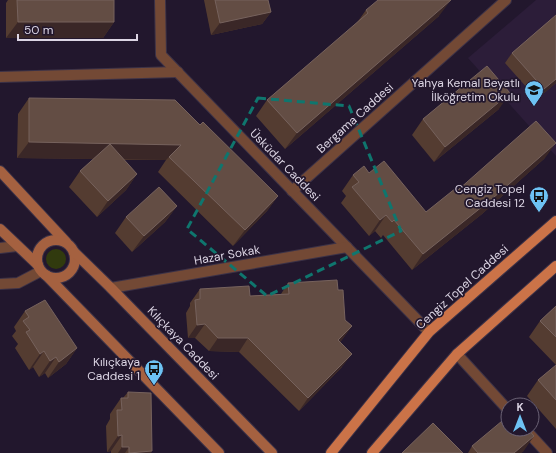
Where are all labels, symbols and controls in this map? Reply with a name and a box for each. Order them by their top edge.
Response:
scale bar [18,16,137,42]
text: 50 m [24,22,53,38]
place label: Yahya Kemal Beyatlı İlköğretim Okulu [412,75,520,105]
street label: Bergama Caddesi [313,79,397,157]
school or university icon: Yahya Kemal Beyatlı İlköğretim Okulu [523,79,545,107]
street label: Üsküdar Caddesi [246,125,324,205]
place label: Cengiz Topel Caddesi 12 [455,181,525,211]
bus stop icon: Cengiz Topel Caddesi 12 [528,185,550,213]
street label: Hazar Sokak [193,241,261,269]
street label: Cengiz Topel Caddesi [412,241,512,333]
street label: Kılıçkaya Caddesi [144,303,222,383]
place label: Kılıçkaya Caddesi 1 [87,354,140,384]
bus stop icon: Kılıçkaya Caddesi 1 [143,358,165,386]
north arrow [500,397,540,437]
text: K [516,400,524,414]

